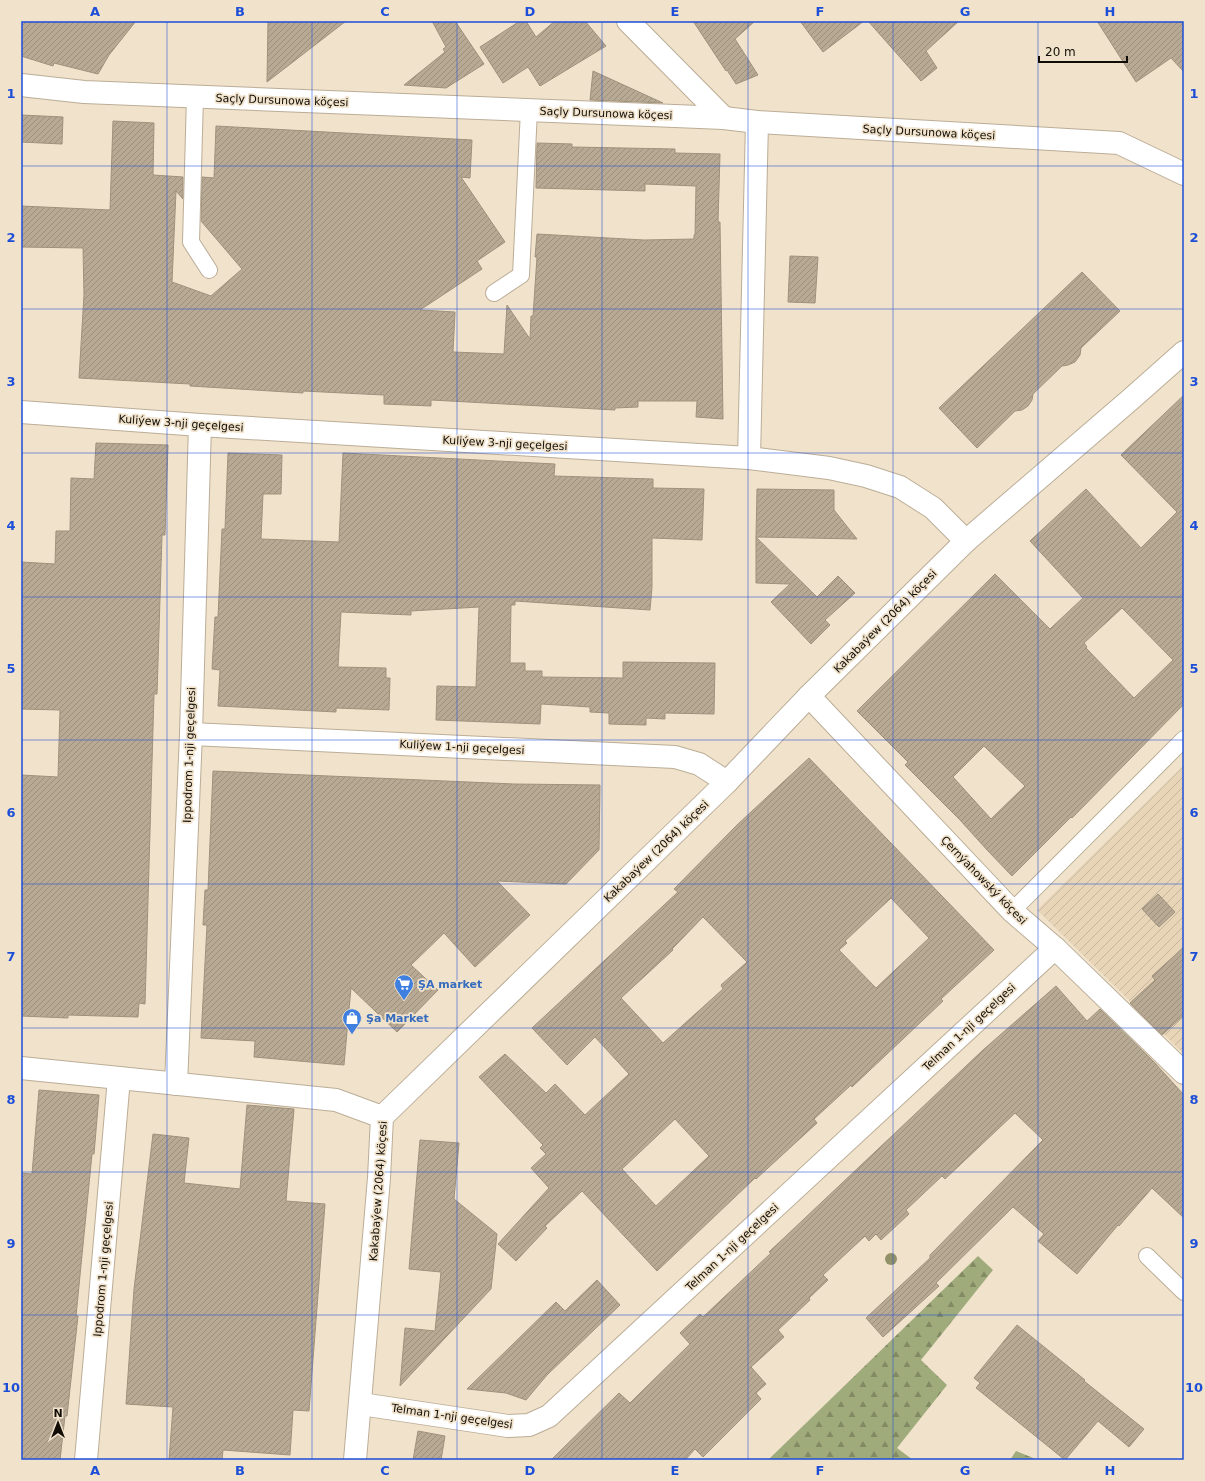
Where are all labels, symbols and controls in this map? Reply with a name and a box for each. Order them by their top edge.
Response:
text: A [90,4,100,19]
text: B [235,4,245,19]
text: C [380,4,390,19]
text: D [525,4,536,19]
text: E [671,4,679,19]
text: F [816,4,824,19]
text: G [960,4,970,19]
text: H [1105,4,1115,19]
scale bar [1039,38,1127,64]
text: 20 m [1045,45,1076,59]
text: 1 [6,86,16,101]
text: 1 [1189,86,1199,101]
street label: Saçly Dursunowa köçesi [215,92,349,109]
street label: Saçly Dursunowa köçesi [539,105,673,122]
street label: Saçly Dursunowa köçesi [862,123,996,142]
text: 2 [6,230,16,245]
text: 2 [1189,230,1199,245]
text: 3 [6,374,16,389]
text: 3 [1189,374,1199,389]
street label: Kuliýew 3-nji geçelgesi [118,413,244,434]
street label: Kuliýew 3-nji geçelgesi [442,434,568,453]
text: 4 [6,518,16,533]
text: 4 [1189,518,1199,533]
street label: Kakabaýew (2064) köçesi [831,567,940,676]
text: 5 [6,661,16,676]
text: 5 [1189,661,1199,676]
street label: Ippodrom 1-nji geçelgesi [181,687,198,823]
street label: Kuliýew 1-nji geçelgesi [399,738,525,757]
street label: Kakabaýew (2064) köçesi [601,798,711,905]
text: 6 [6,805,16,820]
text: 6 [1189,805,1199,820]
street label: Çernýahowský köçesi [938,833,1029,927]
text: 7 [6,949,16,964]
text: 7 [1189,949,1199,964]
supermarket icon: ŞA market [393,973,415,1001]
place label: ŞA market [418,978,482,991]
street label: Telman 1-nji geçelgesi [919,981,1019,1075]
shop icon: Şa Market [341,1007,363,1035]
place label: Şa Market [366,1012,429,1025]
text: 8 [6,1092,16,1107]
text: 8 [1189,1092,1199,1107]
street label: Kakabaýew (2064) köçesi [367,1120,390,1262]
street label: Ippodrom 1-nji geçelgesi [91,1201,116,1337]
street label: Telman 1-nji geçelgesi [682,1201,782,1295]
text: 9 [6,1236,16,1251]
text: 9 [1189,1236,1199,1251]
text: 10 [2,1380,20,1395]
text: 10 [1185,1380,1203,1395]
street label: Telman 1-nji geçelgesi [389,1401,513,1431]
north arrow [38,1403,78,1443]
text: N [53,1407,63,1420]
text: A [90,1463,100,1478]
text: B [235,1463,245,1478]
text: C [380,1463,390,1478]
text: D [525,1463,536,1478]
text: E [671,1463,679,1478]
text: F [816,1463,824,1478]
text: G [960,1463,970,1478]
text: H [1105,1463,1115,1478]

